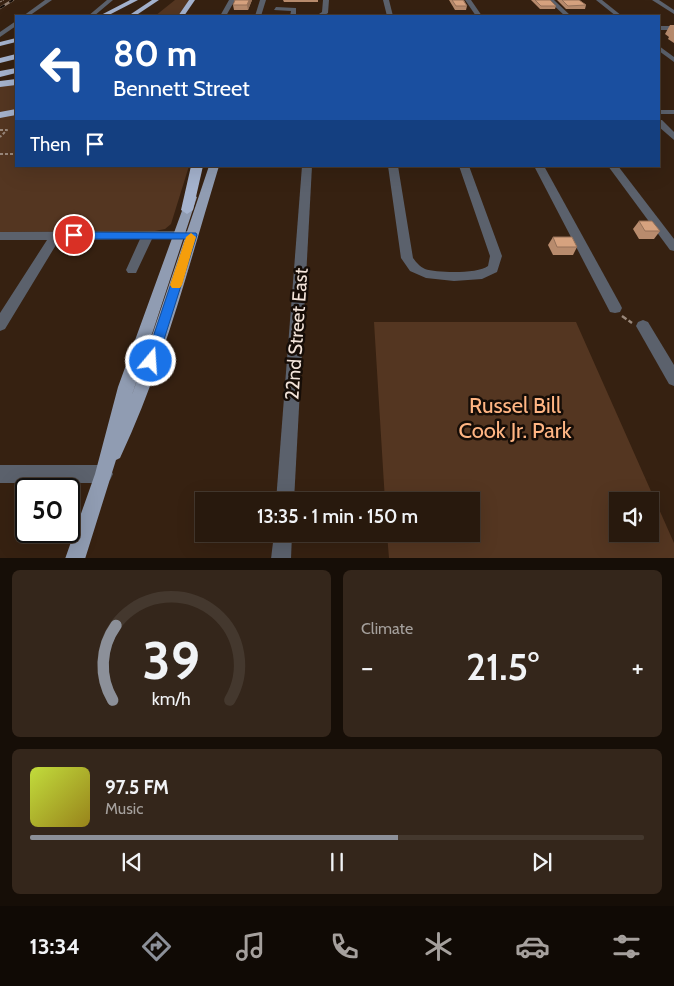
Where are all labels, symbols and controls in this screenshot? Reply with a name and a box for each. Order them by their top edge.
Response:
text: 80 m [113,32,197,75]
icon: left [30,35,95,100]
text: Bennett Street [113,75,250,102]
icon: arrive [81,130,109,158]
text: Then [30,133,71,156]
pin [53,214,95,256]
icon: arrive [60,221,88,249]
street label: 22nd Street East [280,267,313,401]
position arrow [124,334,176,386]
park label: Russel Bill Cook Jr. Park [458,392,572,444]
speed limit sign: 50 [15,478,80,543]
map controls [609,492,659,542]
button: sound [609,492,659,542]
text: 13:35 · 1 min · 150 m [257,505,418,528]
text: Climate [361,619,413,638]
text: 39 [143,629,200,692]
text: 21.5° [466,643,539,690]
text: − [361,650,373,684]
text: + [632,650,644,684]
text: km/h [152,688,191,709]
text: 97.5 FM [105,776,169,799]
text: Music [105,799,143,818]
icon: previous [118,848,146,876]
icon: pause [323,848,351,876]
icon: next [528,848,556,876]
icon: directions [139,929,174,964]
icon: music [233,929,268,964]
icon: phone [327,929,362,964]
icon: climate [421,929,456,964]
icon: car [515,929,550,964]
icon: filters [609,929,644,964]
text: 13:34 [30,933,80,960]

